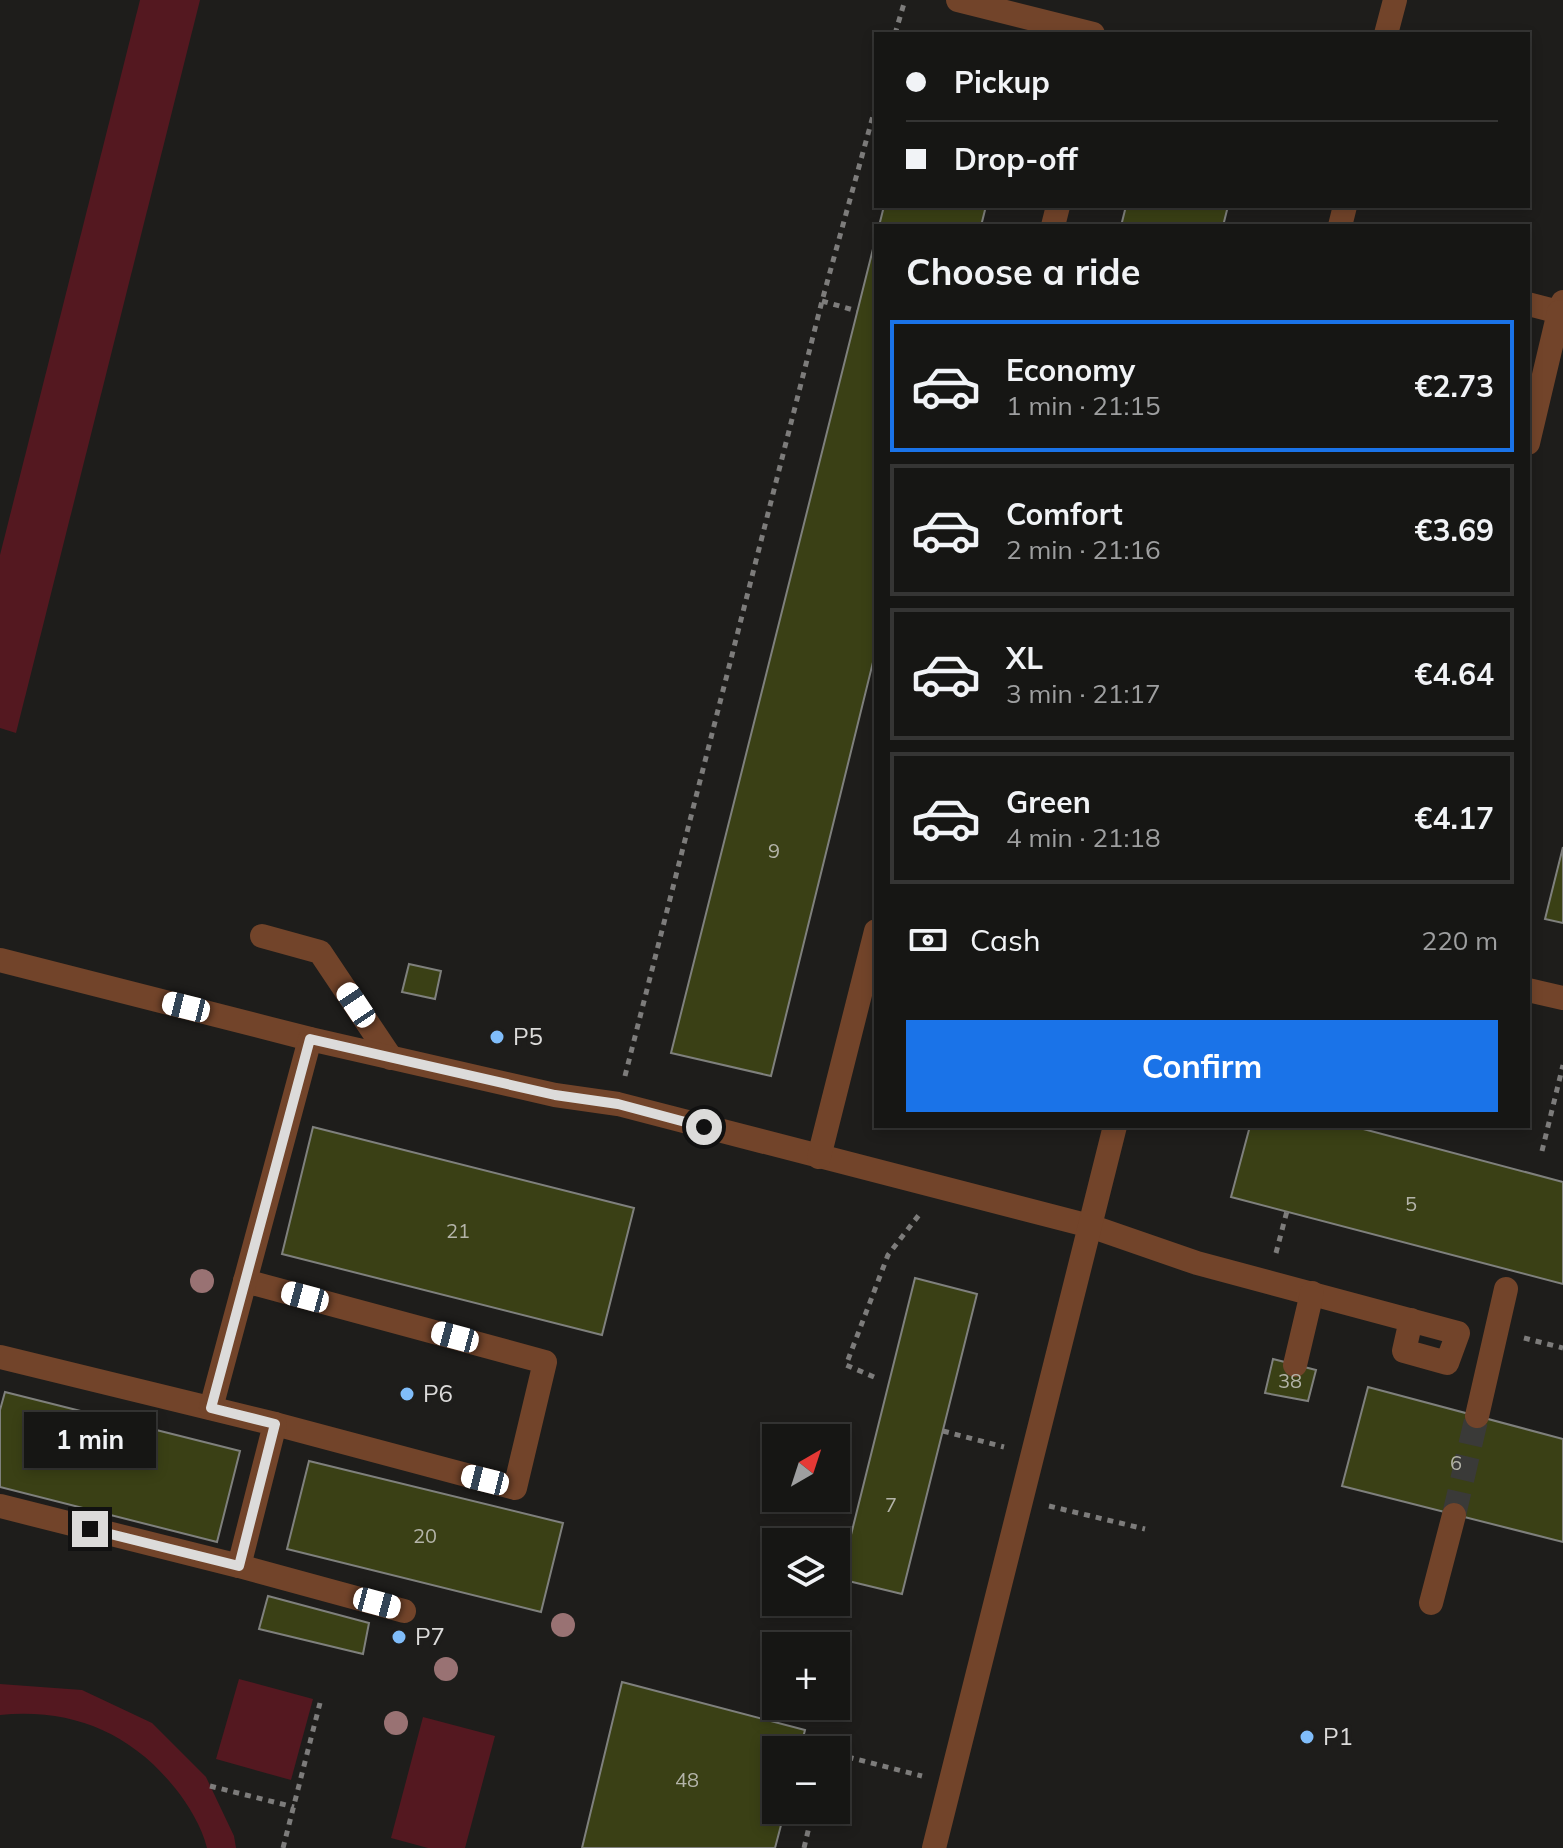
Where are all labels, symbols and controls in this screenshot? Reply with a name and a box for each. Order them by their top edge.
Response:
text: Pickup [954,63,1050,101]
text: Drop-off [954,140,1078,178]
text: Choose a ride [906,249,1140,294]
icon: car [910,350,982,422]
text: Economy [1006,351,1135,389]
text: €2.73 [1415,367,1494,405]
text: 1 min · 21:15 [1006,389,1161,422]
icon: car [910,494,982,566]
text: Comfort [1006,495,1123,533]
text: €3.69 [1415,511,1494,549]
text: 2 min · 21:16 [1006,533,1161,566]
icon: car [910,638,982,710]
text: XL [1006,639,1043,677]
text: €4.64 [1415,655,1494,693]
text: 3 min · 21:17 [1006,677,1161,710]
icon: car [910,782,982,854]
text: Green [1006,783,1091,821]
text: €4.17 [1415,799,1494,837]
text: 4 min · 21:18 [1006,821,1161,854]
house number: 9 [768,838,780,863]
icon: cash [906,918,950,962]
text: Cash [970,921,1041,959]
text: 220 m [1422,924,1498,957]
car [333,978,379,1032]
car [160,990,212,1024]
button: Confirm [906,1020,1498,1112]
place label: P5 [513,1021,543,1051]
marker: P5 [488,1028,506,1046]
route start [686,1109,722,1145]
house number: 5 [1405,1191,1417,1216]
house number: 21 [446,1218,470,1243]
car [279,1279,331,1315]
car [429,1319,481,1355]
house number: 38 [1278,1368,1302,1393]
place label: P6 [423,1378,453,1408]
marker: P6 [398,1385,416,1403]
callout: 1 min [24,1413,156,1469]
text: 1 min [56,1423,124,1456]
north arrow [762,1424,850,1512]
map controls [762,1424,850,1824]
house number: 6 [1450,1450,1462,1475]
car [459,1463,511,1497]
house number: 7 [885,1492,897,1517]
route end [72,1511,108,1547]
house number: 20 [413,1523,437,1548]
button: layers [762,1528,850,1616]
car [351,1585,403,1621]
place label: P7 [415,1621,445,1651]
marker: P7 [390,1628,408,1646]
button: + [762,1632,850,1720]
place label: P1 [1323,1721,1353,1751]
marker: P1 [1298,1728,1316,1746]
button: − [762,1736,850,1824]
house number: 48 [675,1767,699,1792]

